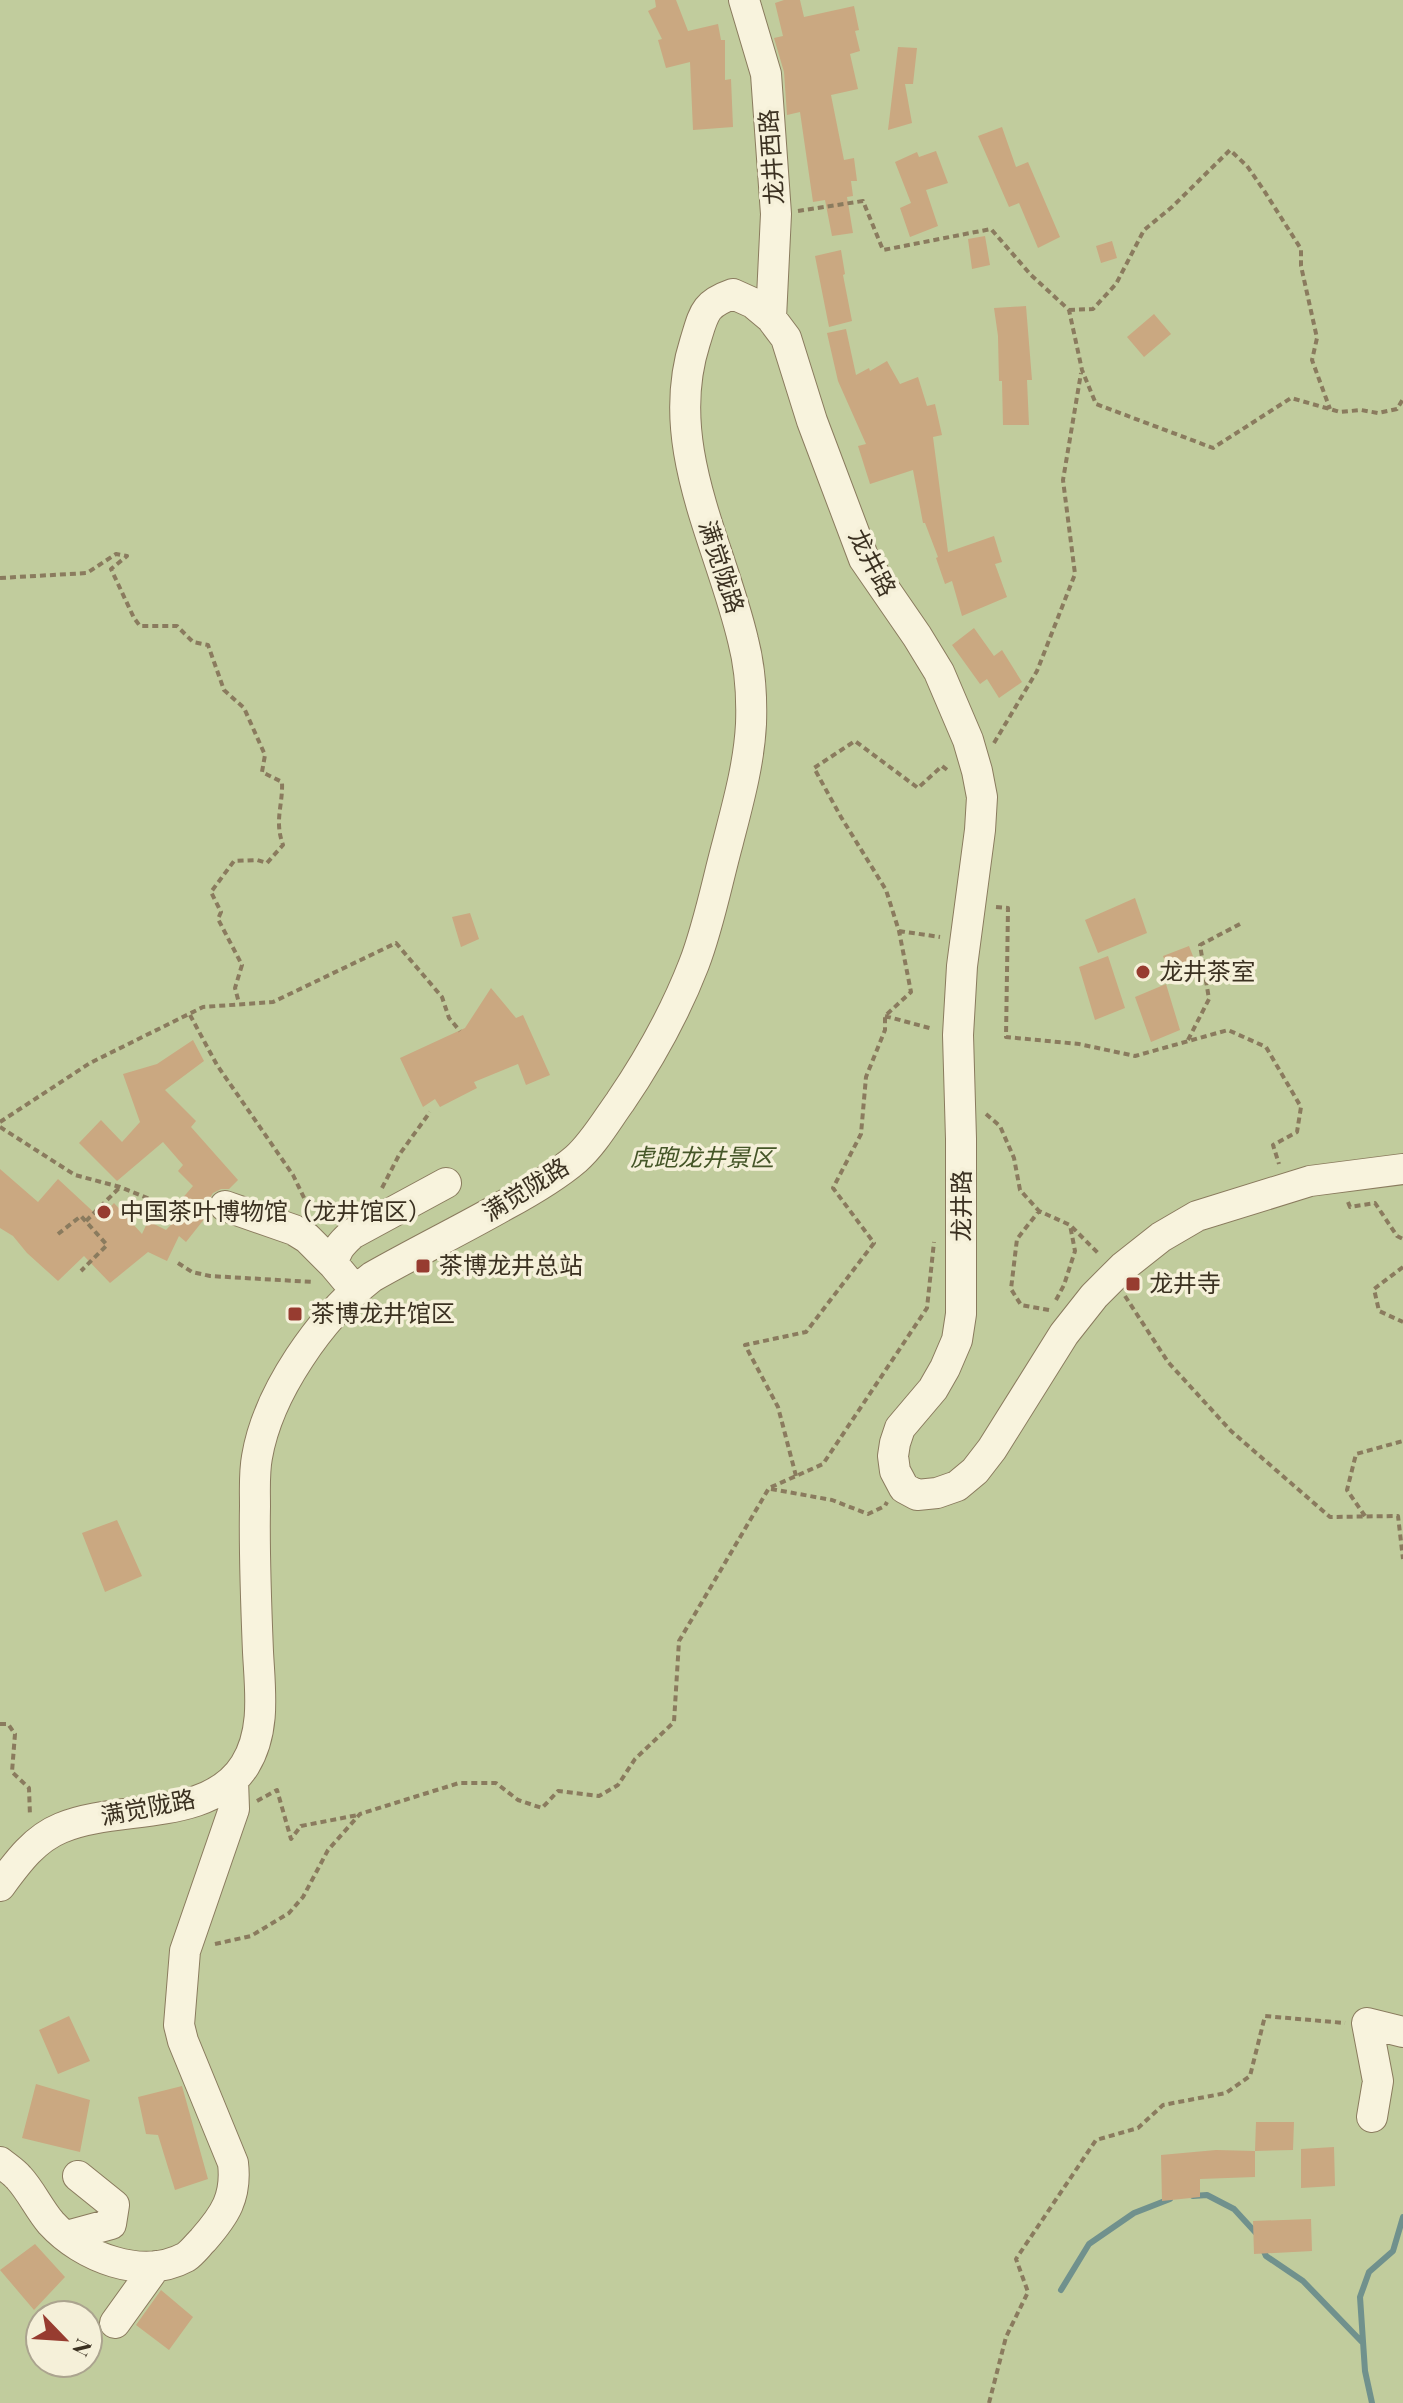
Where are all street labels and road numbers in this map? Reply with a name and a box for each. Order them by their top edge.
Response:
street label: 龙井西路 [751,108,789,206]
street label: 满觉陇路 [693,516,753,617]
street label: 龙井路 [843,523,905,601]
street label: 满觉陇路 [476,1149,574,1227]
street label: 龙井路 [944,1170,976,1242]
street label: 满觉陇路 [97,1781,198,1831]

